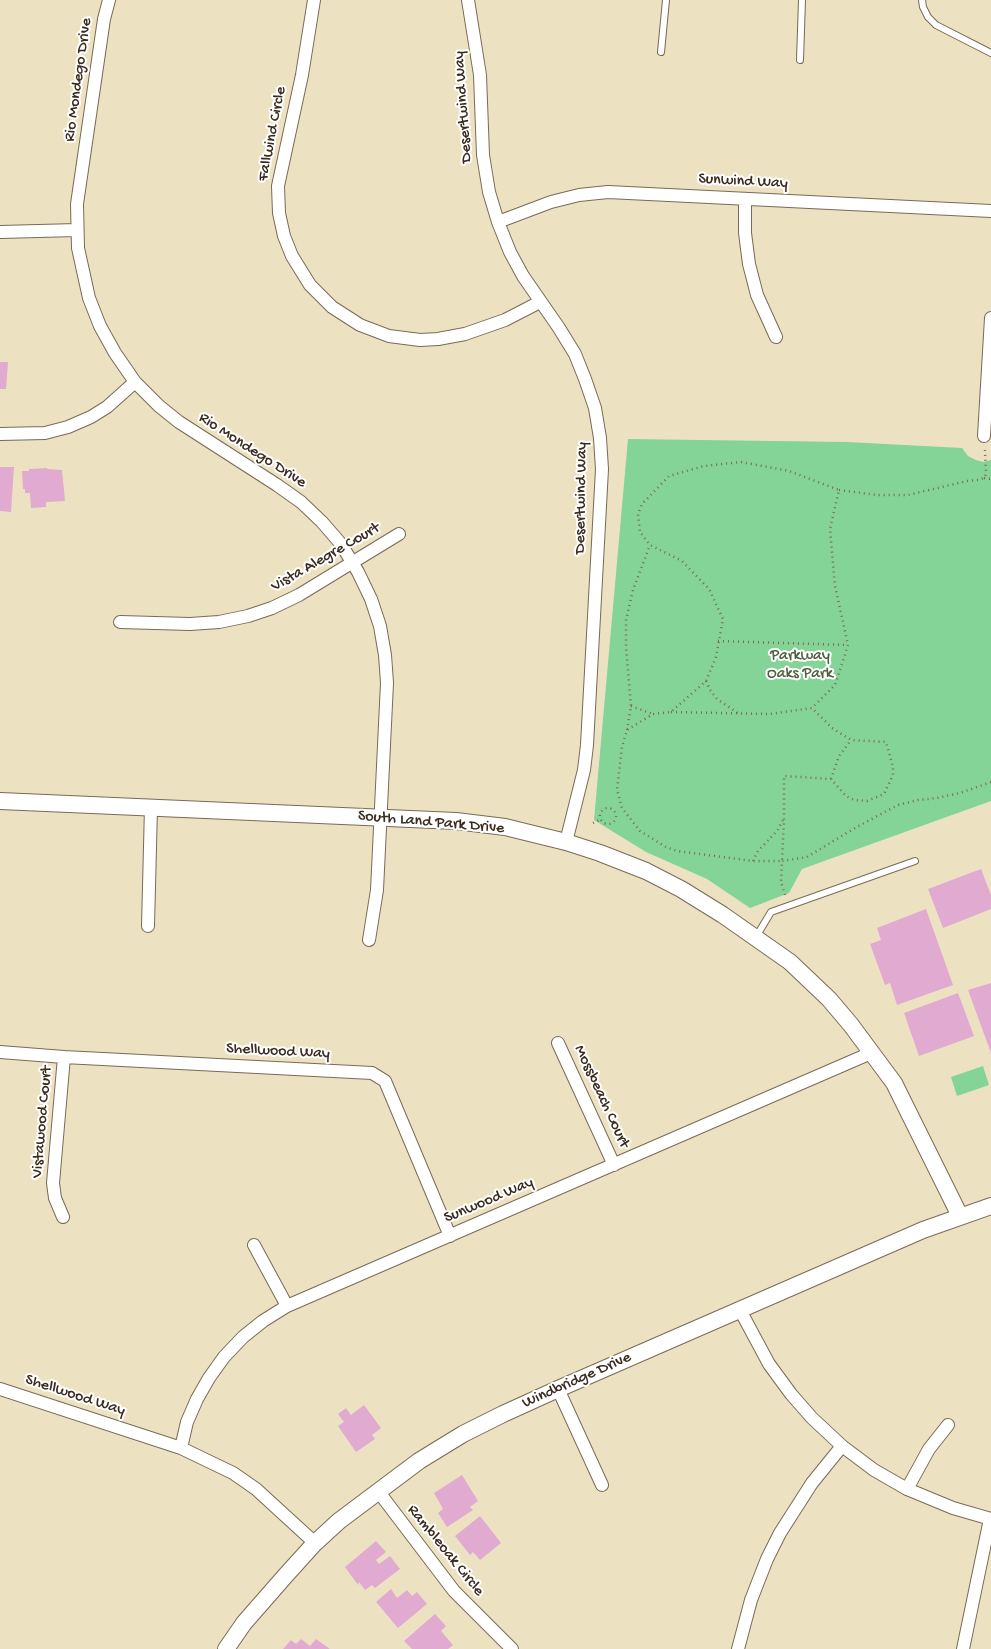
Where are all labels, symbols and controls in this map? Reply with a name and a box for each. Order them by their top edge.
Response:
street label: Rio Mondego Drive [61,17,97,143]
street label: Desertwind Way [451,50,477,164]
street label: Fallwind Circle [254,85,292,183]
street label: Sunwind Way [698,170,788,194]
street label: Rio Mondego Drive [194,409,310,493]
street label: Desertwind Way [571,442,593,554]
street label: Vista Alegre Court [268,519,384,597]
park label: Parkway Oaks Park [767,647,833,685]
street label: South Land Park Drive [357,807,505,839]
street label: Shellwood Way [226,1040,330,1064]
street label: Mossbeach Court [569,1043,633,1151]
street label: Vistawood Court [29,1065,57,1179]
street label: Sunwood Way [441,1174,537,1228]
street label: Windbridge Drive [520,1348,634,1414]
street label: Shellwood Way [23,1371,127,1421]
street label: Rambleoak Circle [402,1501,488,1601]

